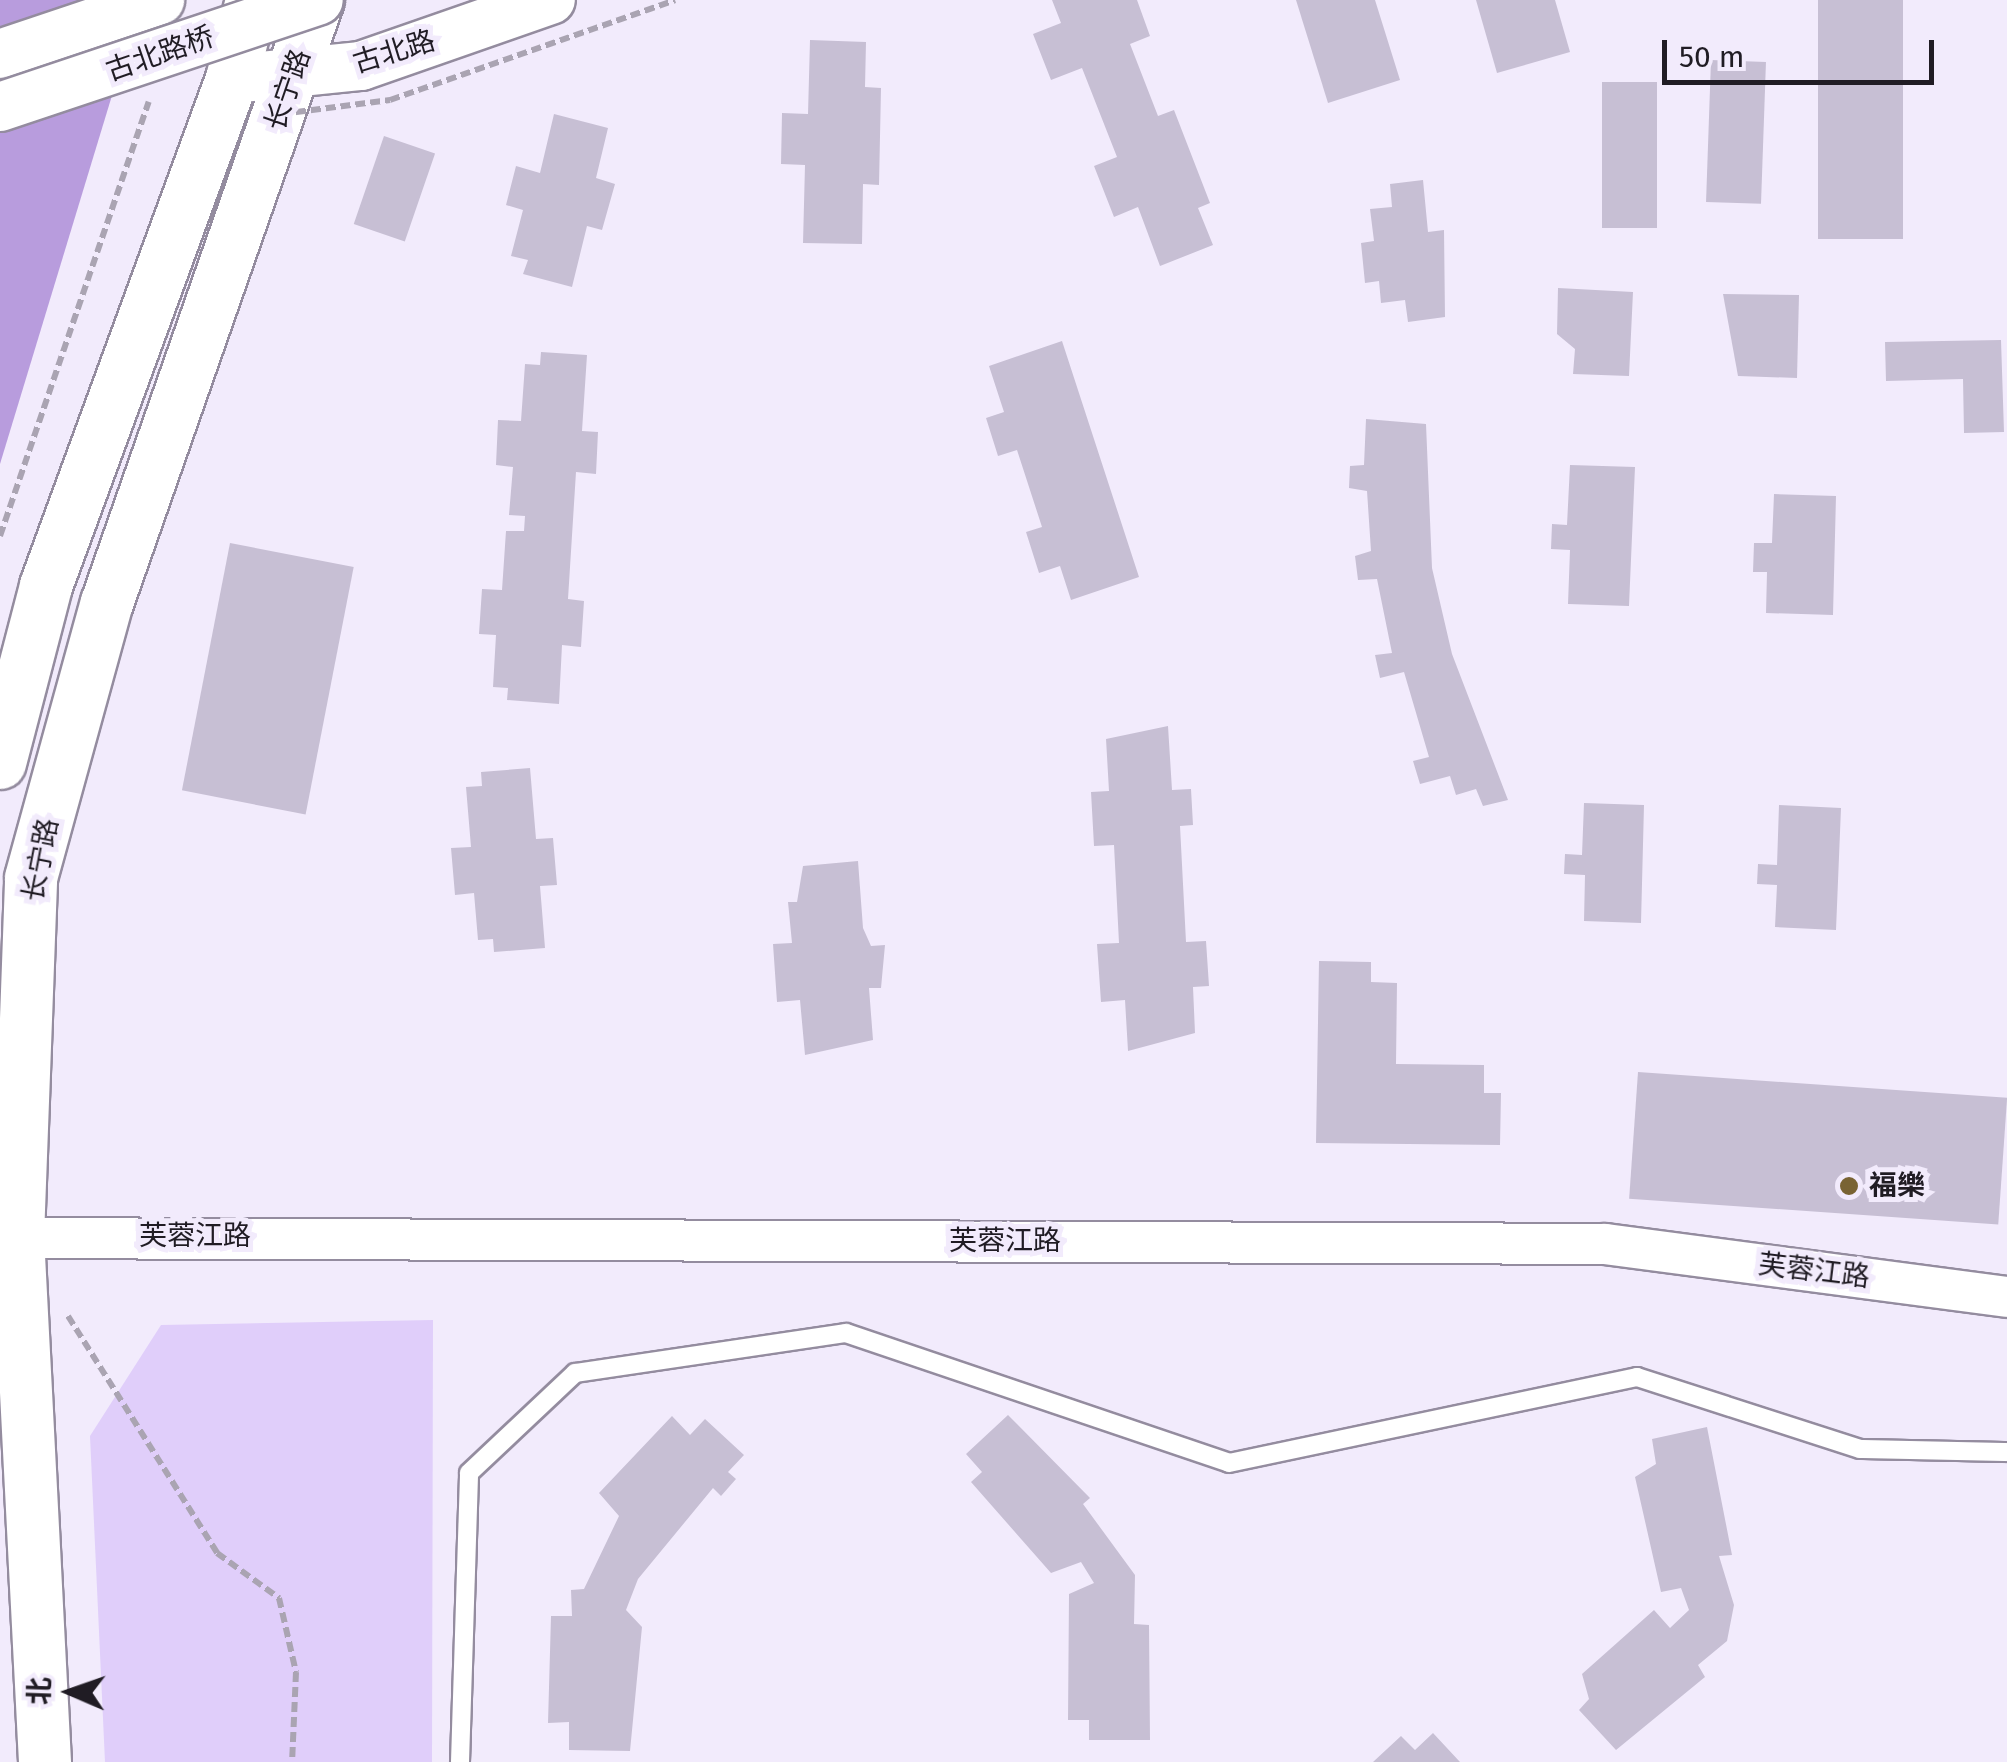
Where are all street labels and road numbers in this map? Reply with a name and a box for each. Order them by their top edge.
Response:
street label: 古北路桥 [102,20,218,88]
street label: 古北路 [349,24,439,80]
street label: 长宁路 [258,45,318,135]
street label: 长宁路 [16,816,66,904]
street label: 芙蓉江路 [139,1219,251,1253]
street label: 芙蓉江路 [949,1224,1061,1258]
street label: 芙蓉江路 [1756,1248,1872,1294]

